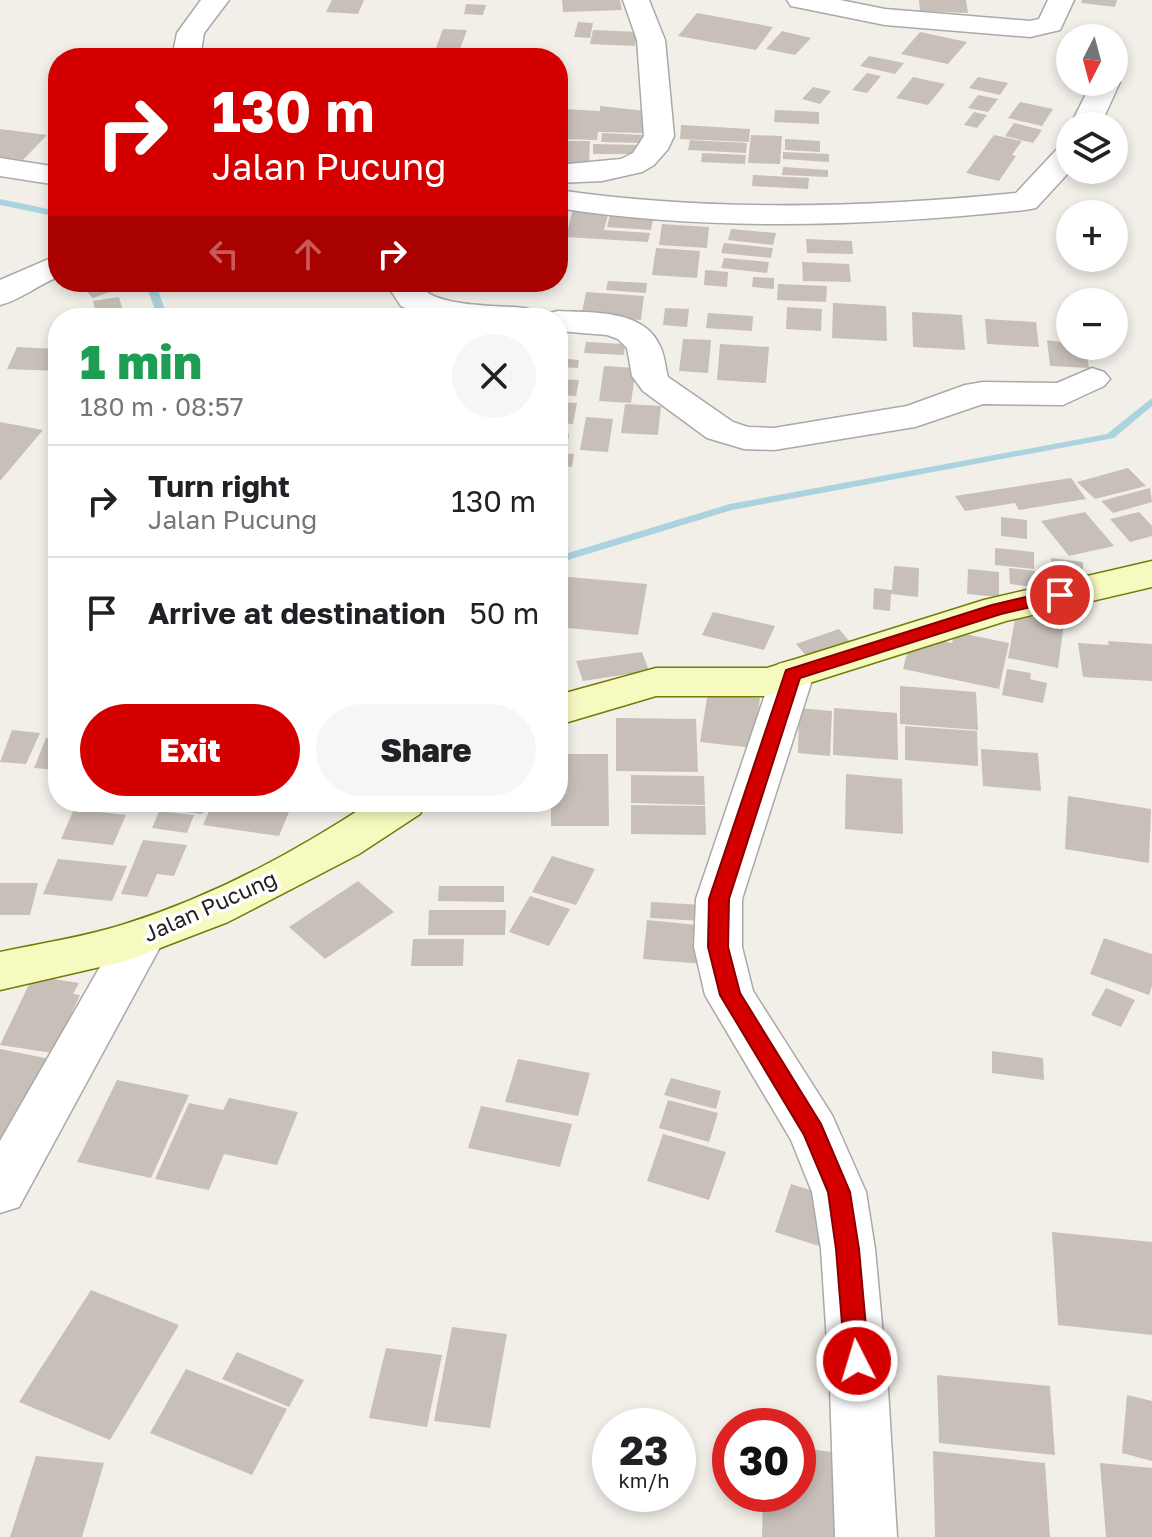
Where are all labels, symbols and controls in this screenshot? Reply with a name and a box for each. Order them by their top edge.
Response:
north arrow [1056,24,1128,96]
map controls [1056,24,1128,360]
text: 130 m [212,77,374,144]
icon: right [80,80,184,184]
button: layers [1056,112,1128,184]
text: Jalan Pucung [212,145,446,188]
button: + [1056,200,1128,272]
icon: left [202,232,246,276]
icon: ahead [286,232,330,276]
icon: right [370,232,414,276]
button: − [1056,288,1128,360]
text: 1 min [80,332,202,390]
button: close [452,334,536,418]
text: 180 m · 08:57 [80,391,244,422]
text: Turn right [148,468,290,504]
icon: right [80,479,124,523]
text: 130 m [451,483,536,519]
text: Jalan Pucung [148,504,317,535]
pin [1026,561,1094,629]
icon: arrive [1038,573,1082,617]
icon: arrive [80,591,124,635]
text: Arrive at destination [148,595,445,631]
text: 50 m [469,595,539,631]
button: Exit [80,704,300,796]
button: Share [316,704,536,796]
street label: Jalan Pucung [139,864,281,947]
position arrow [815,1319,899,1403]
speed limit sign: 30 [712,1408,816,1512]
text: 23 [620,1426,668,1474]
text: km/h [619,1468,669,1492]

